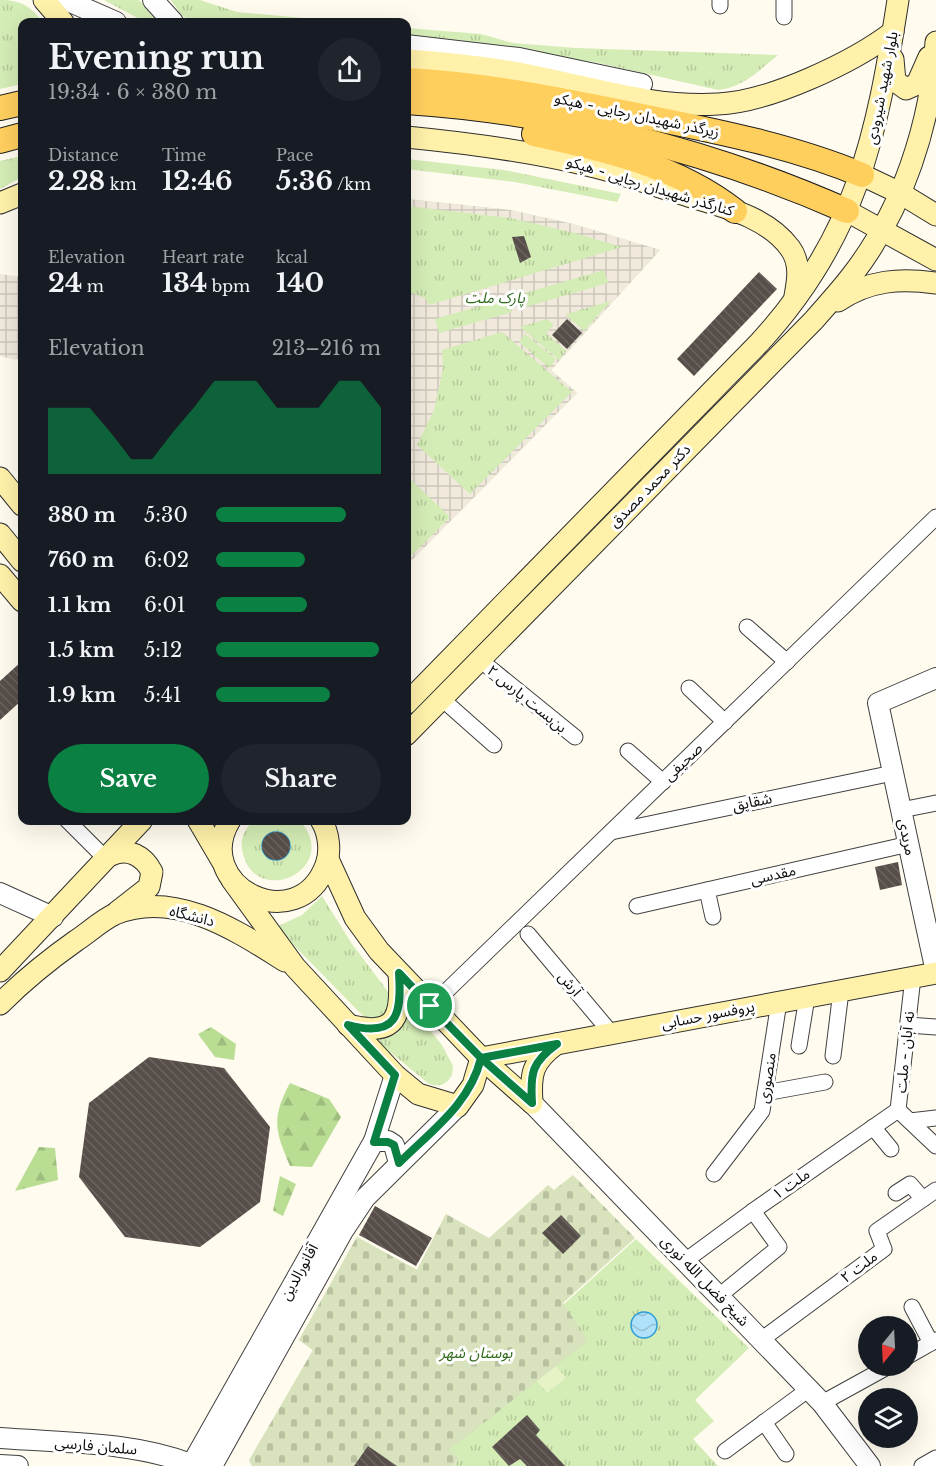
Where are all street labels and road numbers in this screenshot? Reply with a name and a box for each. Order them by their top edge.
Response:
street label: بلوار شهید شیرودی [861,30,902,146]
street label: زیرگذر شهیدان رجایی - هپکو [553,88,721,142]
street label: کنارگذر شهیدان رجایی - هپکو [564,151,737,221]
street label: دکتر محمد مصدق [605,440,694,532]
street label: بن‌بست پارس ۲ [483,661,571,738]
street label: صحیفی [659,738,706,785]
street label: شقایق [730,788,774,816]
street label: مریدی [894,817,921,857]
street label: مقدسی [748,860,797,889]
street label: دانشگاه [168,901,217,930]
street label: آرش [555,967,587,1000]
street label: پروفسور حسابی [660,996,756,1034]
street label: نه آبان - ملت [891,1010,918,1094]
street label: منصوری [753,1051,780,1105]
street label: ملت ۱ [768,1164,813,1203]
street label: شیخ فضل الله نوری [655,1231,754,1332]
street label: آقانورالدین [275,1240,322,1303]
street label: ملت ۲ [836,1246,881,1287]
street label: سلمان فارسی [54,1432,138,1459]

